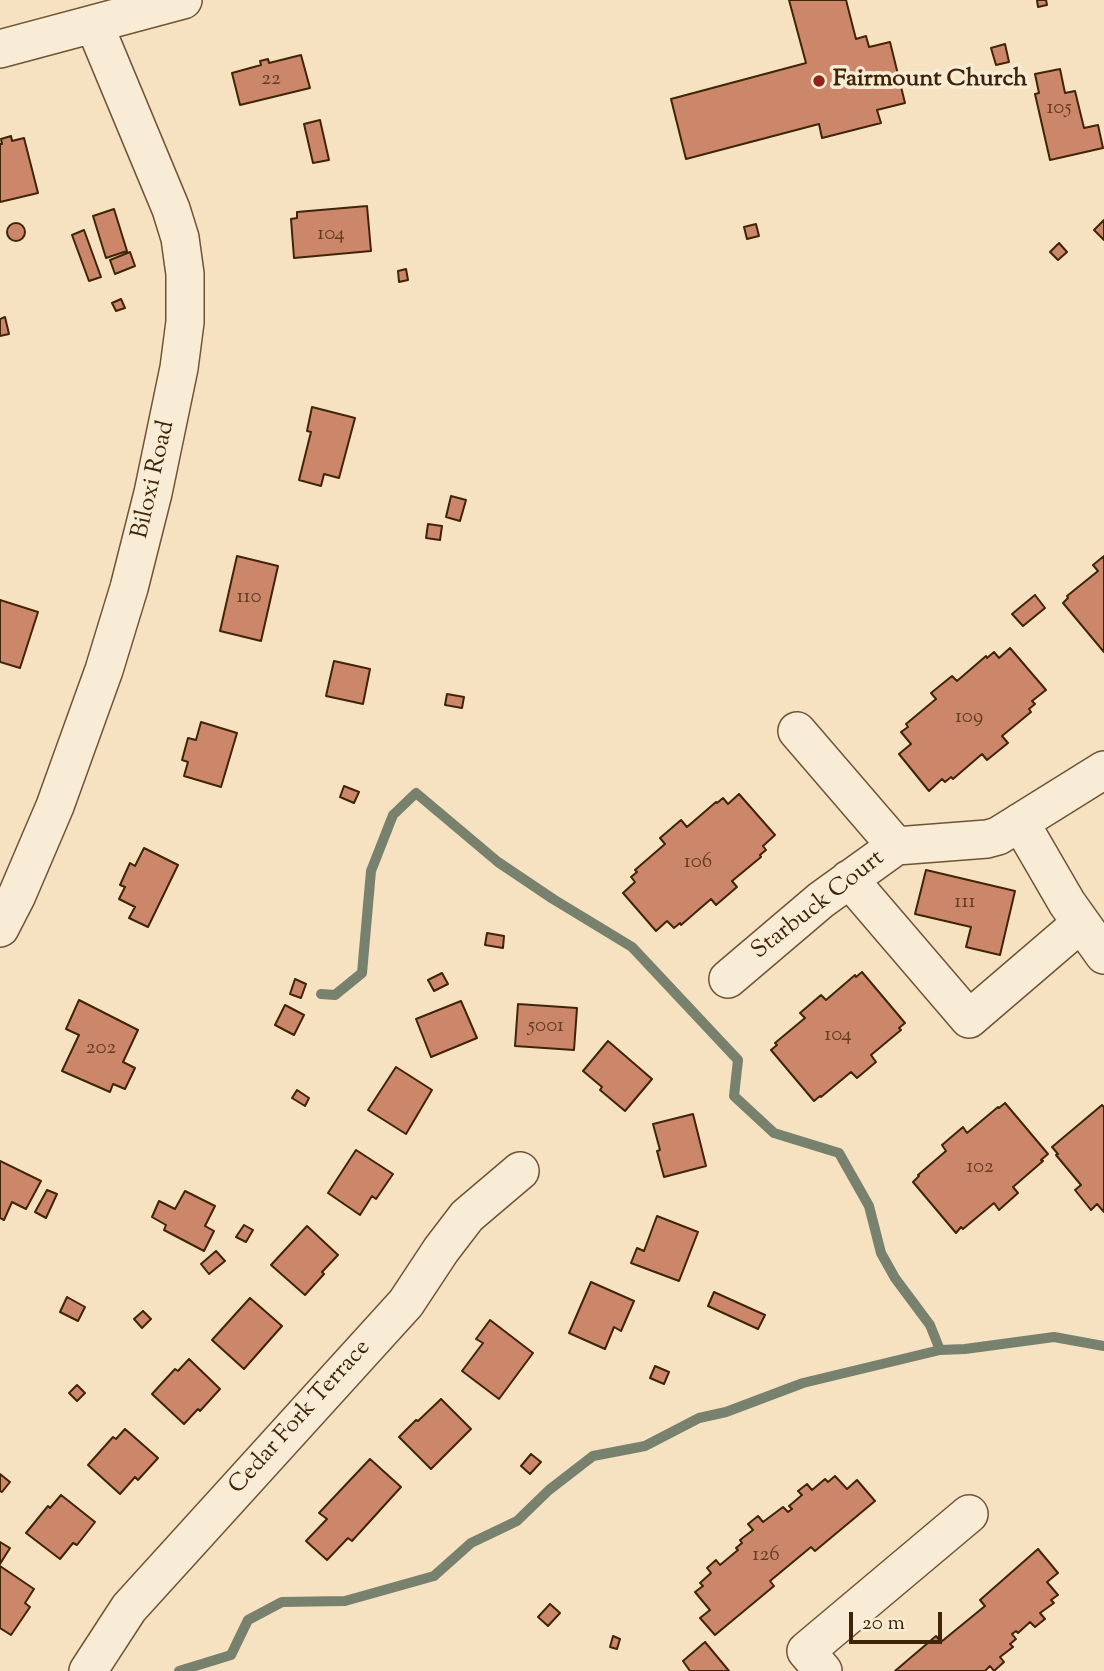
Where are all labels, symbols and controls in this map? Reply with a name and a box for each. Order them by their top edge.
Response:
house number: 22 [261,67,281,93]
place label: Fairmount Church [833,67,1027,95]
marker: Fairmount Church [811,73,827,89]
house number: 105 [1046,96,1072,122]
house number: 104 [317,222,345,248]
street label: Biloxi Road [127,418,183,542]
house number: 110 [236,585,262,611]
house number: 109 [955,705,983,731]
street label: Starbuck Court [747,845,891,967]
house number: 106 [684,850,712,876]
house number: 111 [954,890,976,916]
house number: 5001 [528,1014,564,1040]
house number: 104 [824,1023,852,1049]
house number: 202 [86,1036,116,1062]
house number: 102 [966,1155,994,1181]
street label: Cedar Fork Terrace [224,1335,378,1501]
house number: 126 [752,1543,780,1569]
scale bar [852,1598,945,1642]
text: 20 m [862,1609,905,1639]

